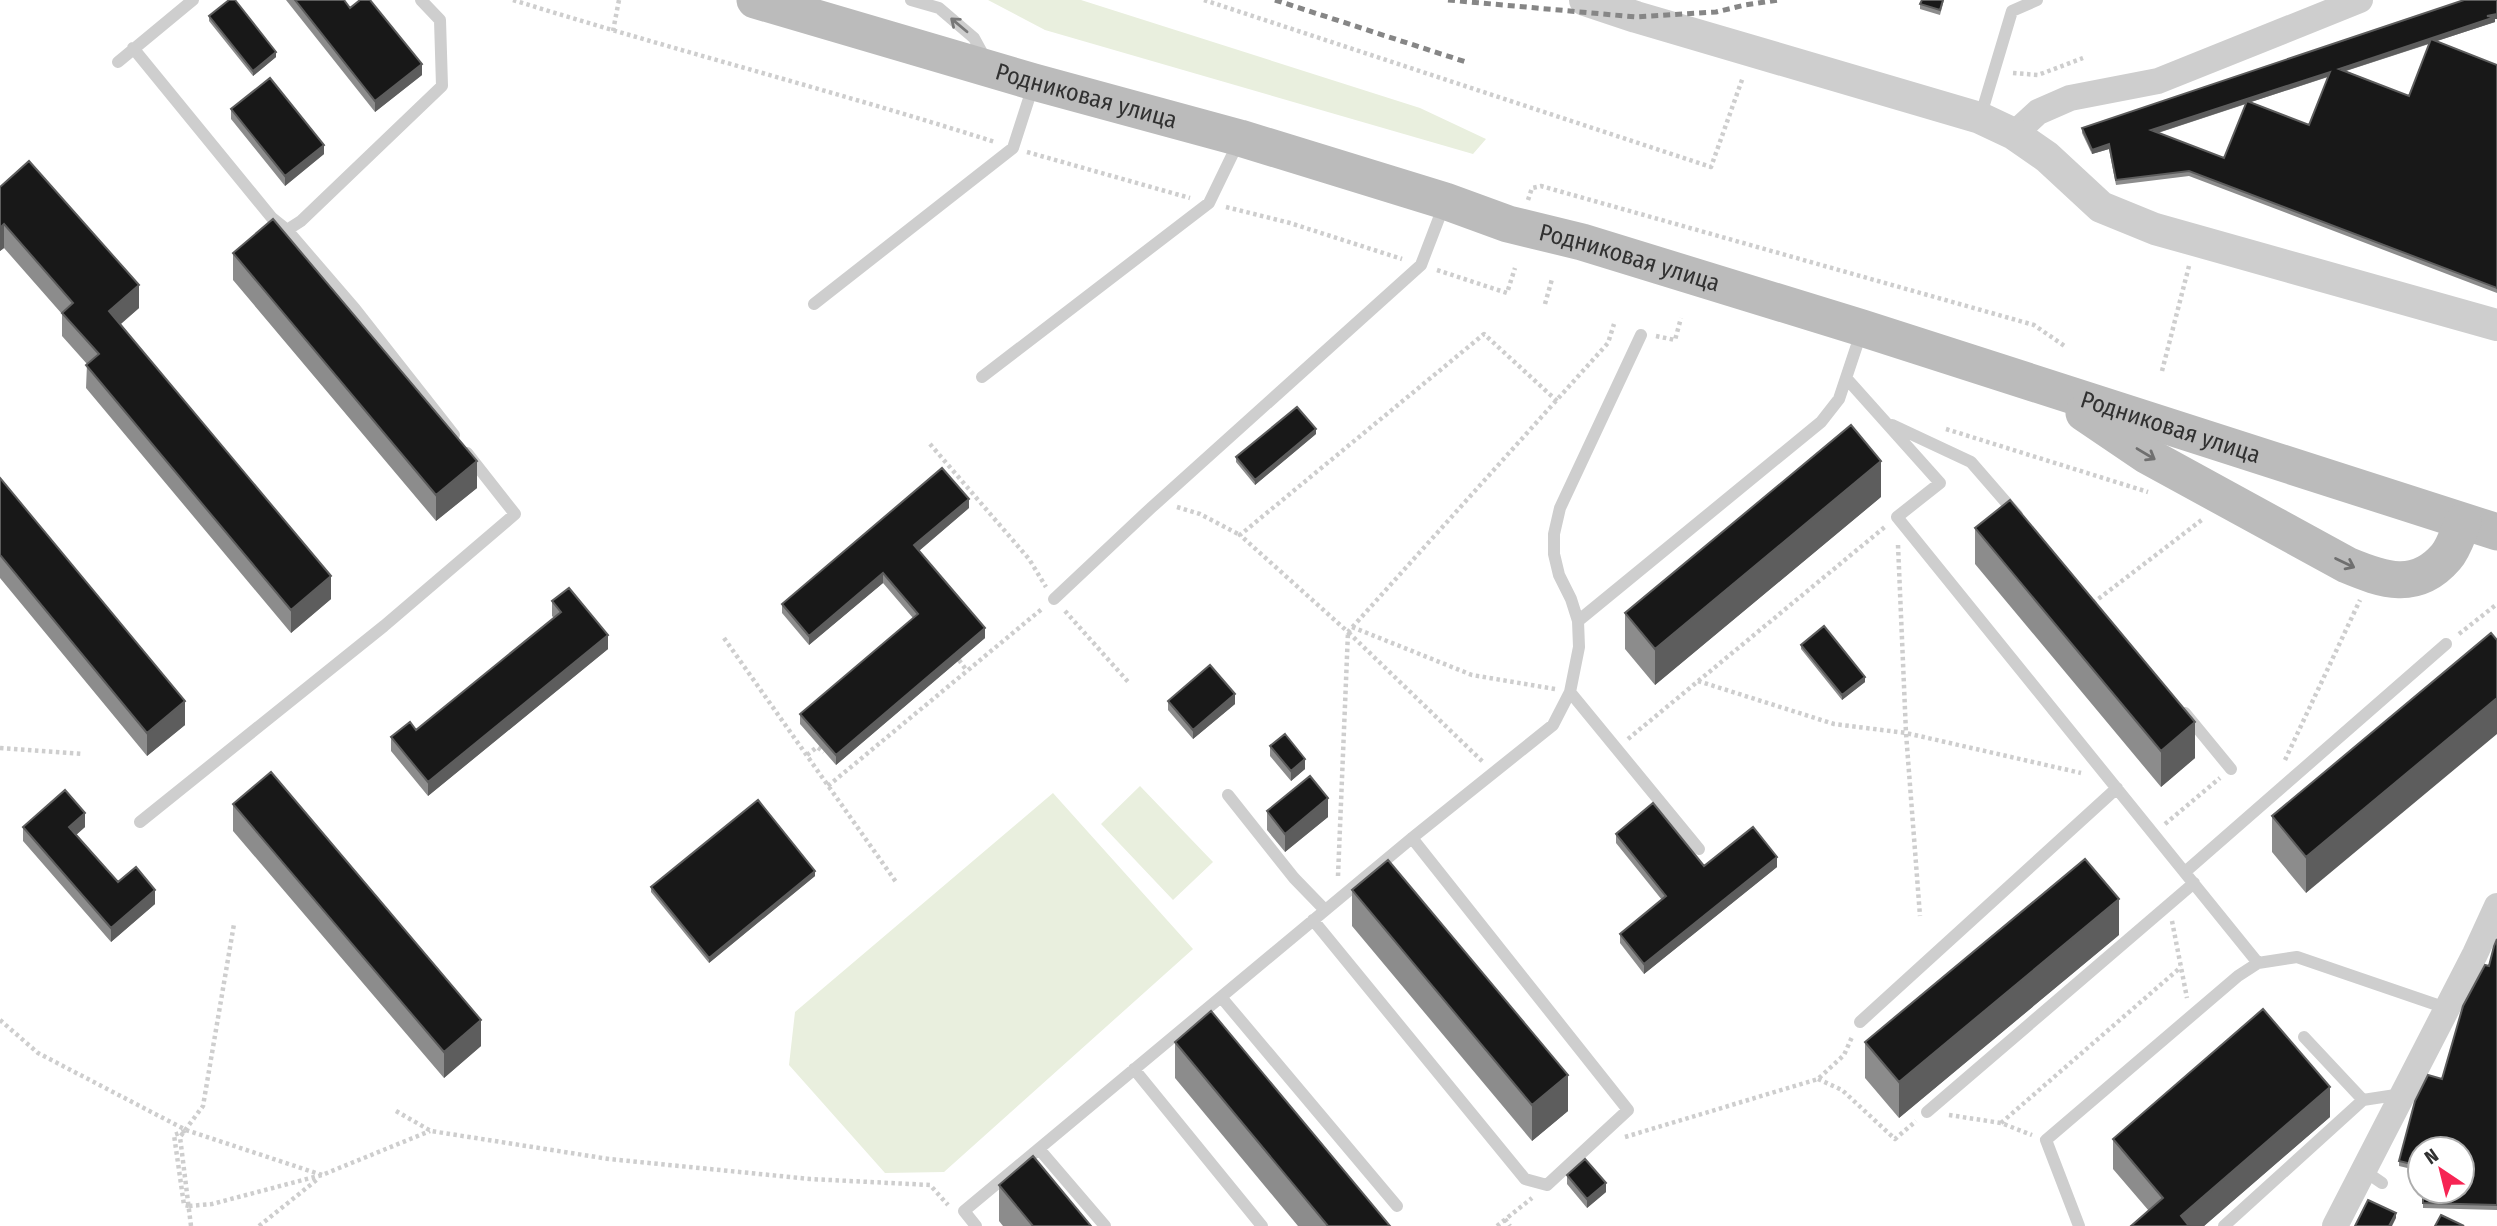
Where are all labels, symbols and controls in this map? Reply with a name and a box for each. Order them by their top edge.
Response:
one-way arrow [951,18,969,33]
street label: Родниковая улица [992,57,1180,134]
street label: Родниковая улица [1536,218,1723,298]
street label: Родниковая улица [2077,385,2264,469]
one-way arrow [2135,447,2155,461]
one-way arrow [2334,557,2355,571]
north arrow [2406,1135,2476,1205]
text: N [2420,1144,2443,1169]

